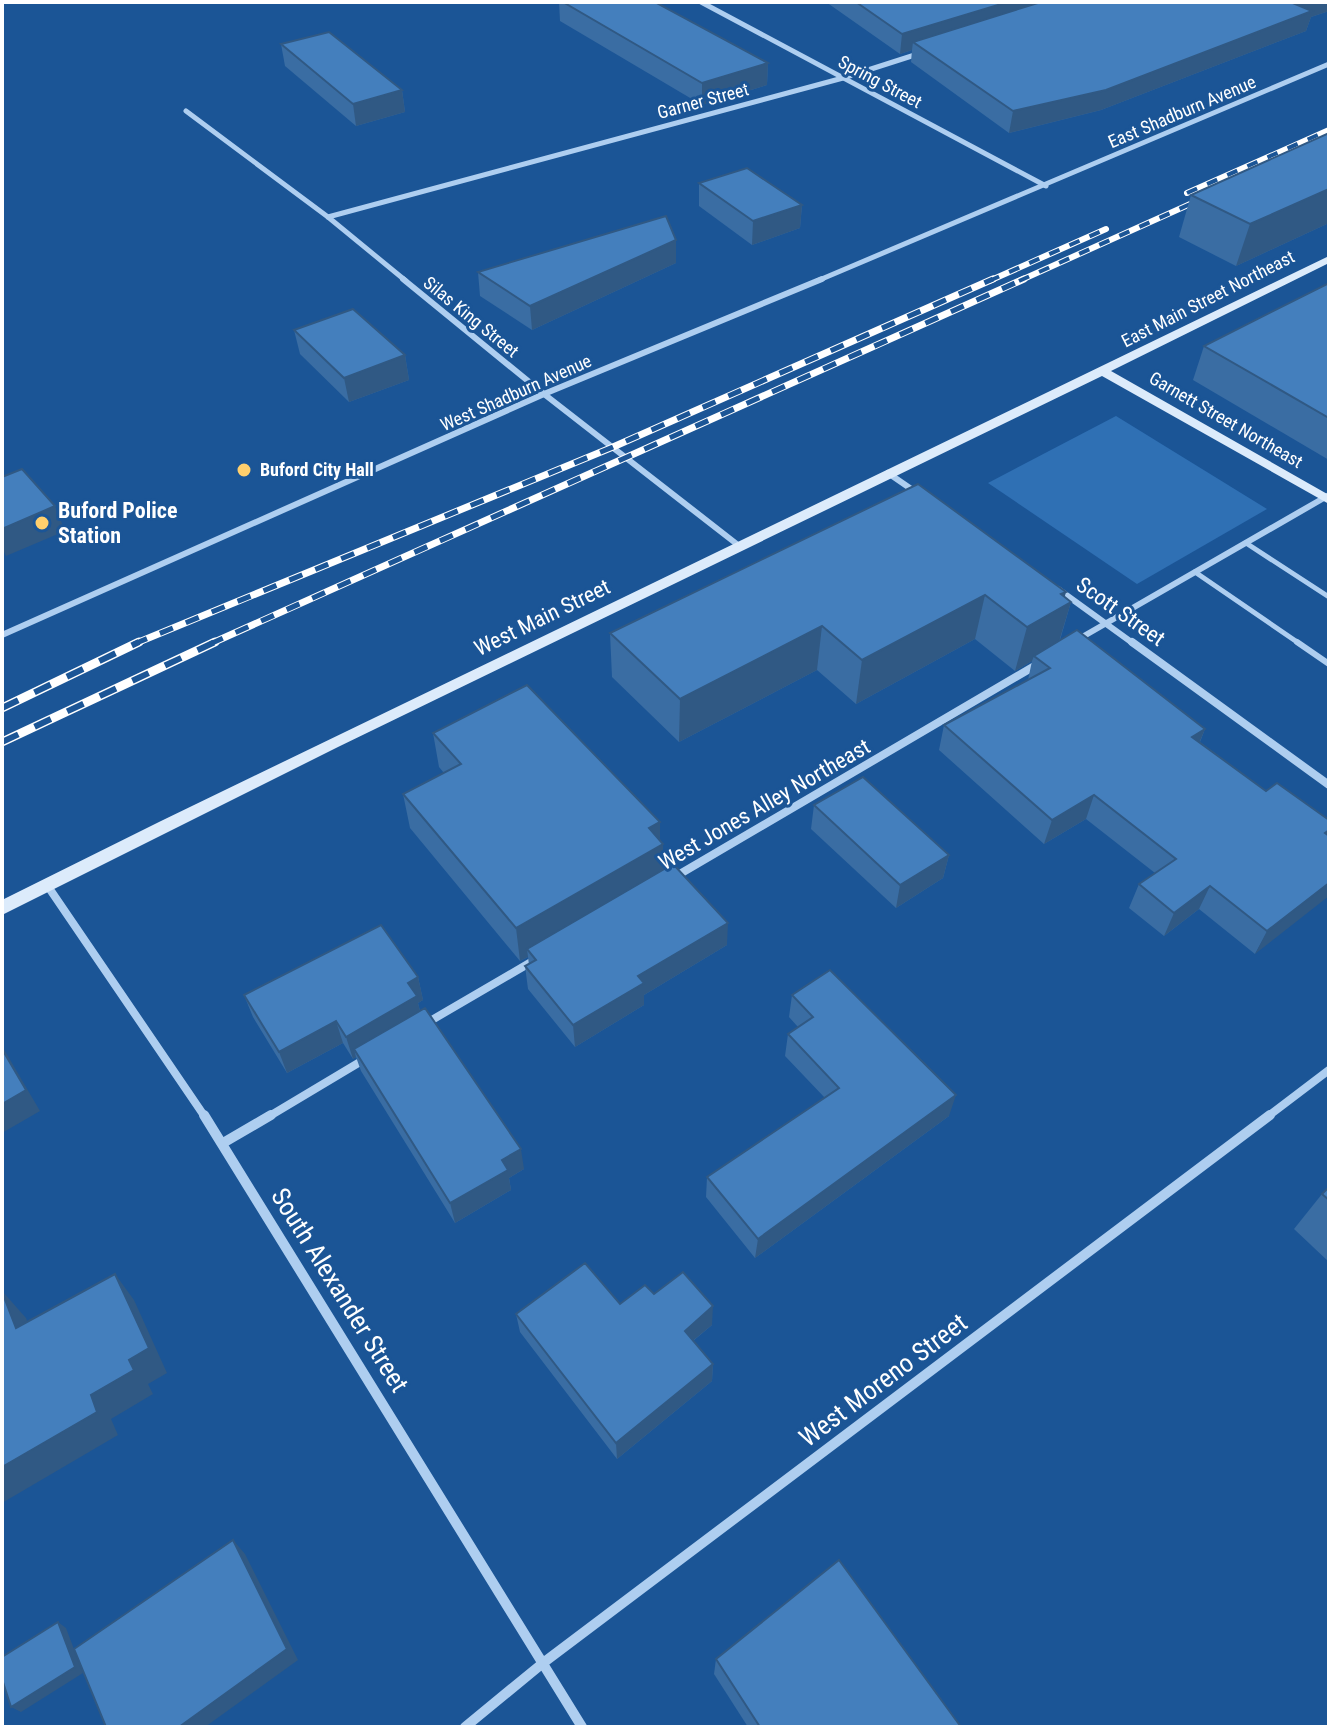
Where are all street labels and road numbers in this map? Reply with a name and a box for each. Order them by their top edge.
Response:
street label: Spring Street [835,51,926,112]
street label: East Shadburn Avenue [1105,71,1259,152]
street label: Garner Street [655,78,751,123]
street label: East Main Street Northeast [1118,246,1298,351]
street label: Silas King Street [419,272,523,361]
street label: West Shadburn Avenue [437,350,594,435]
street label: Garnett Street Northeast [1146,367,1307,472]
street label: Scott Street [1072,572,1170,651]
street label: West Main Street [470,574,614,661]
street label: West Jones Alley Northeast [654,734,874,875]
street label: South Alexander Street [265,1182,415,1398]
street label: West Moreno Street [793,1307,973,1453]

